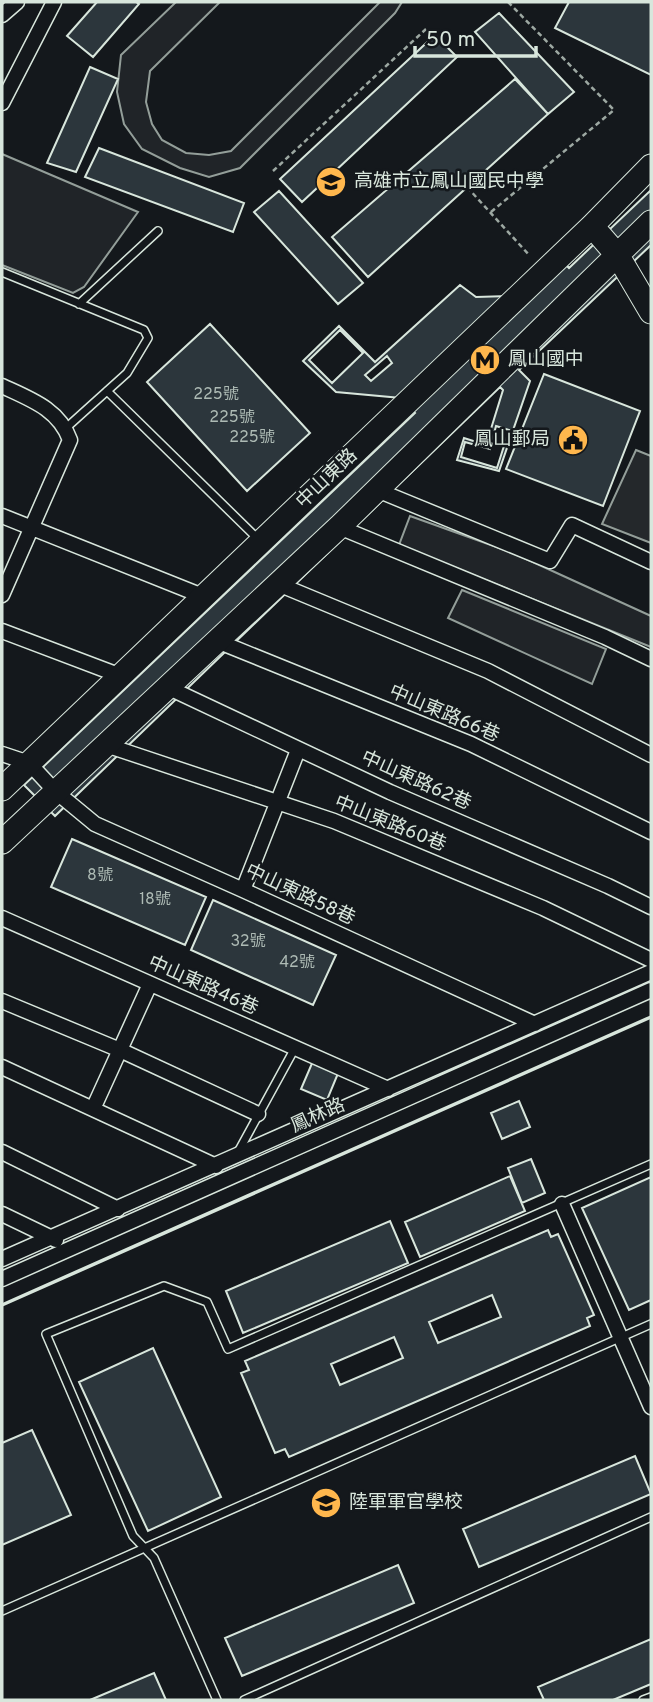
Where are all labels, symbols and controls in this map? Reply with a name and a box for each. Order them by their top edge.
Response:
scale bar [415,14,536,58]
text: 50 m [426,27,475,54]
school or university icon: 高雄市立鳳山國民中學 [314,165,348,199]
place label: 高雄市立鳳山國民中學 [354,170,544,194]
metro station icon: 鳳山國中 [468,343,502,377]
place label: 鳳山國中 [508,348,584,372]
house number: 225號 [193,385,239,405]
house number: 225號 [209,408,255,428]
public building icon: 鳳山郵局 [556,423,590,457]
house number: 225號 [229,428,275,448]
place label: 鳳山郵局 [474,428,550,452]
street label: 中山東路 [291,444,363,514]
street label: 中山東路66巷 [385,680,503,748]
street label: 中山東路62巷 [357,746,475,816]
street label: 中山東路60巷 [331,791,449,857]
street label: 中山東路58巷 [241,859,359,931]
house number: 8號 [87,866,113,886]
house number: 18號 [139,890,171,910]
house number: 32號 [230,932,266,952]
street label: 中山東路46巷 [144,951,262,1021]
house number: 42號 [279,953,315,973]
street label: 鳳林路 [287,1093,349,1139]
school or university icon: 陸軍軍官學校 [309,1486,343,1520]
place label: 陸軍軍官學校 [349,1491,463,1515]

